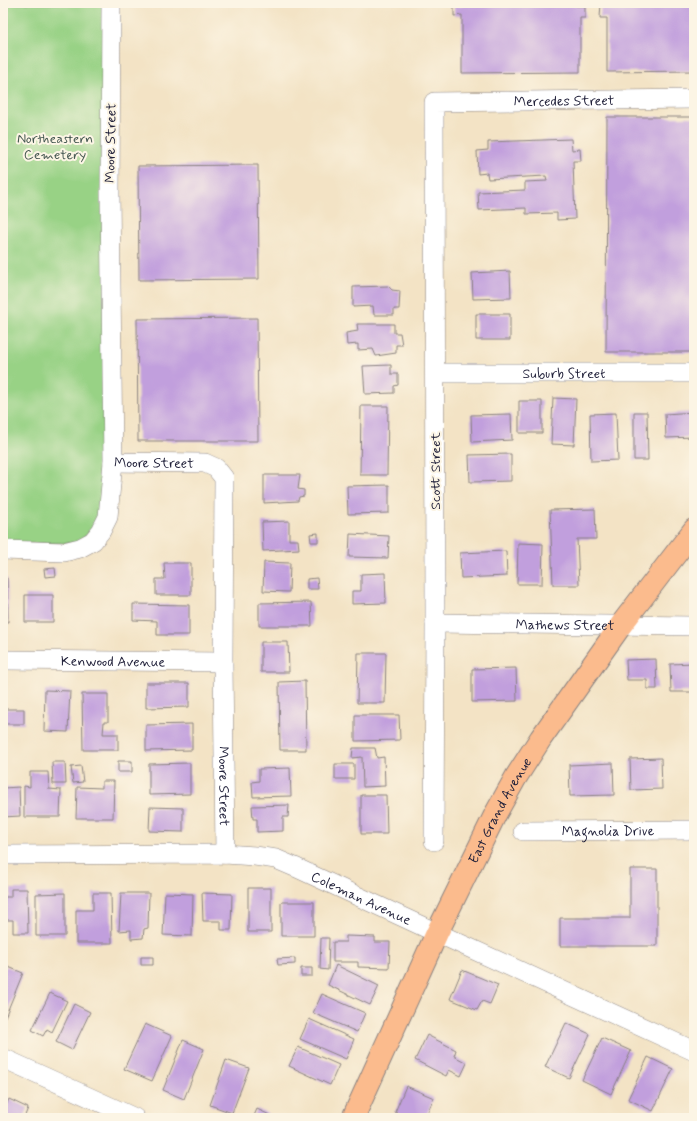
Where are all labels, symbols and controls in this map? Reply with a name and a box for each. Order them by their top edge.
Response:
street label: Mercedes Street [514,92,615,111]
street label: Moore Street [101,103,121,183]
park label: Northeastern Cemetery [17,130,93,164]
street label: Suburb Street [523,365,605,383]
street label: Scott Street [427,432,445,510]
street label: Moore Street [114,454,194,473]
street label: Mathews Street [515,616,615,635]
street label: Kenwood Avenue [61,653,165,671]
street label: Moore Street [214,746,233,826]
street label: East Grand Avenue [465,754,536,867]
street label: Magnolia Drive [562,822,655,843]
street label: Coleman Avenue [308,868,414,930]

